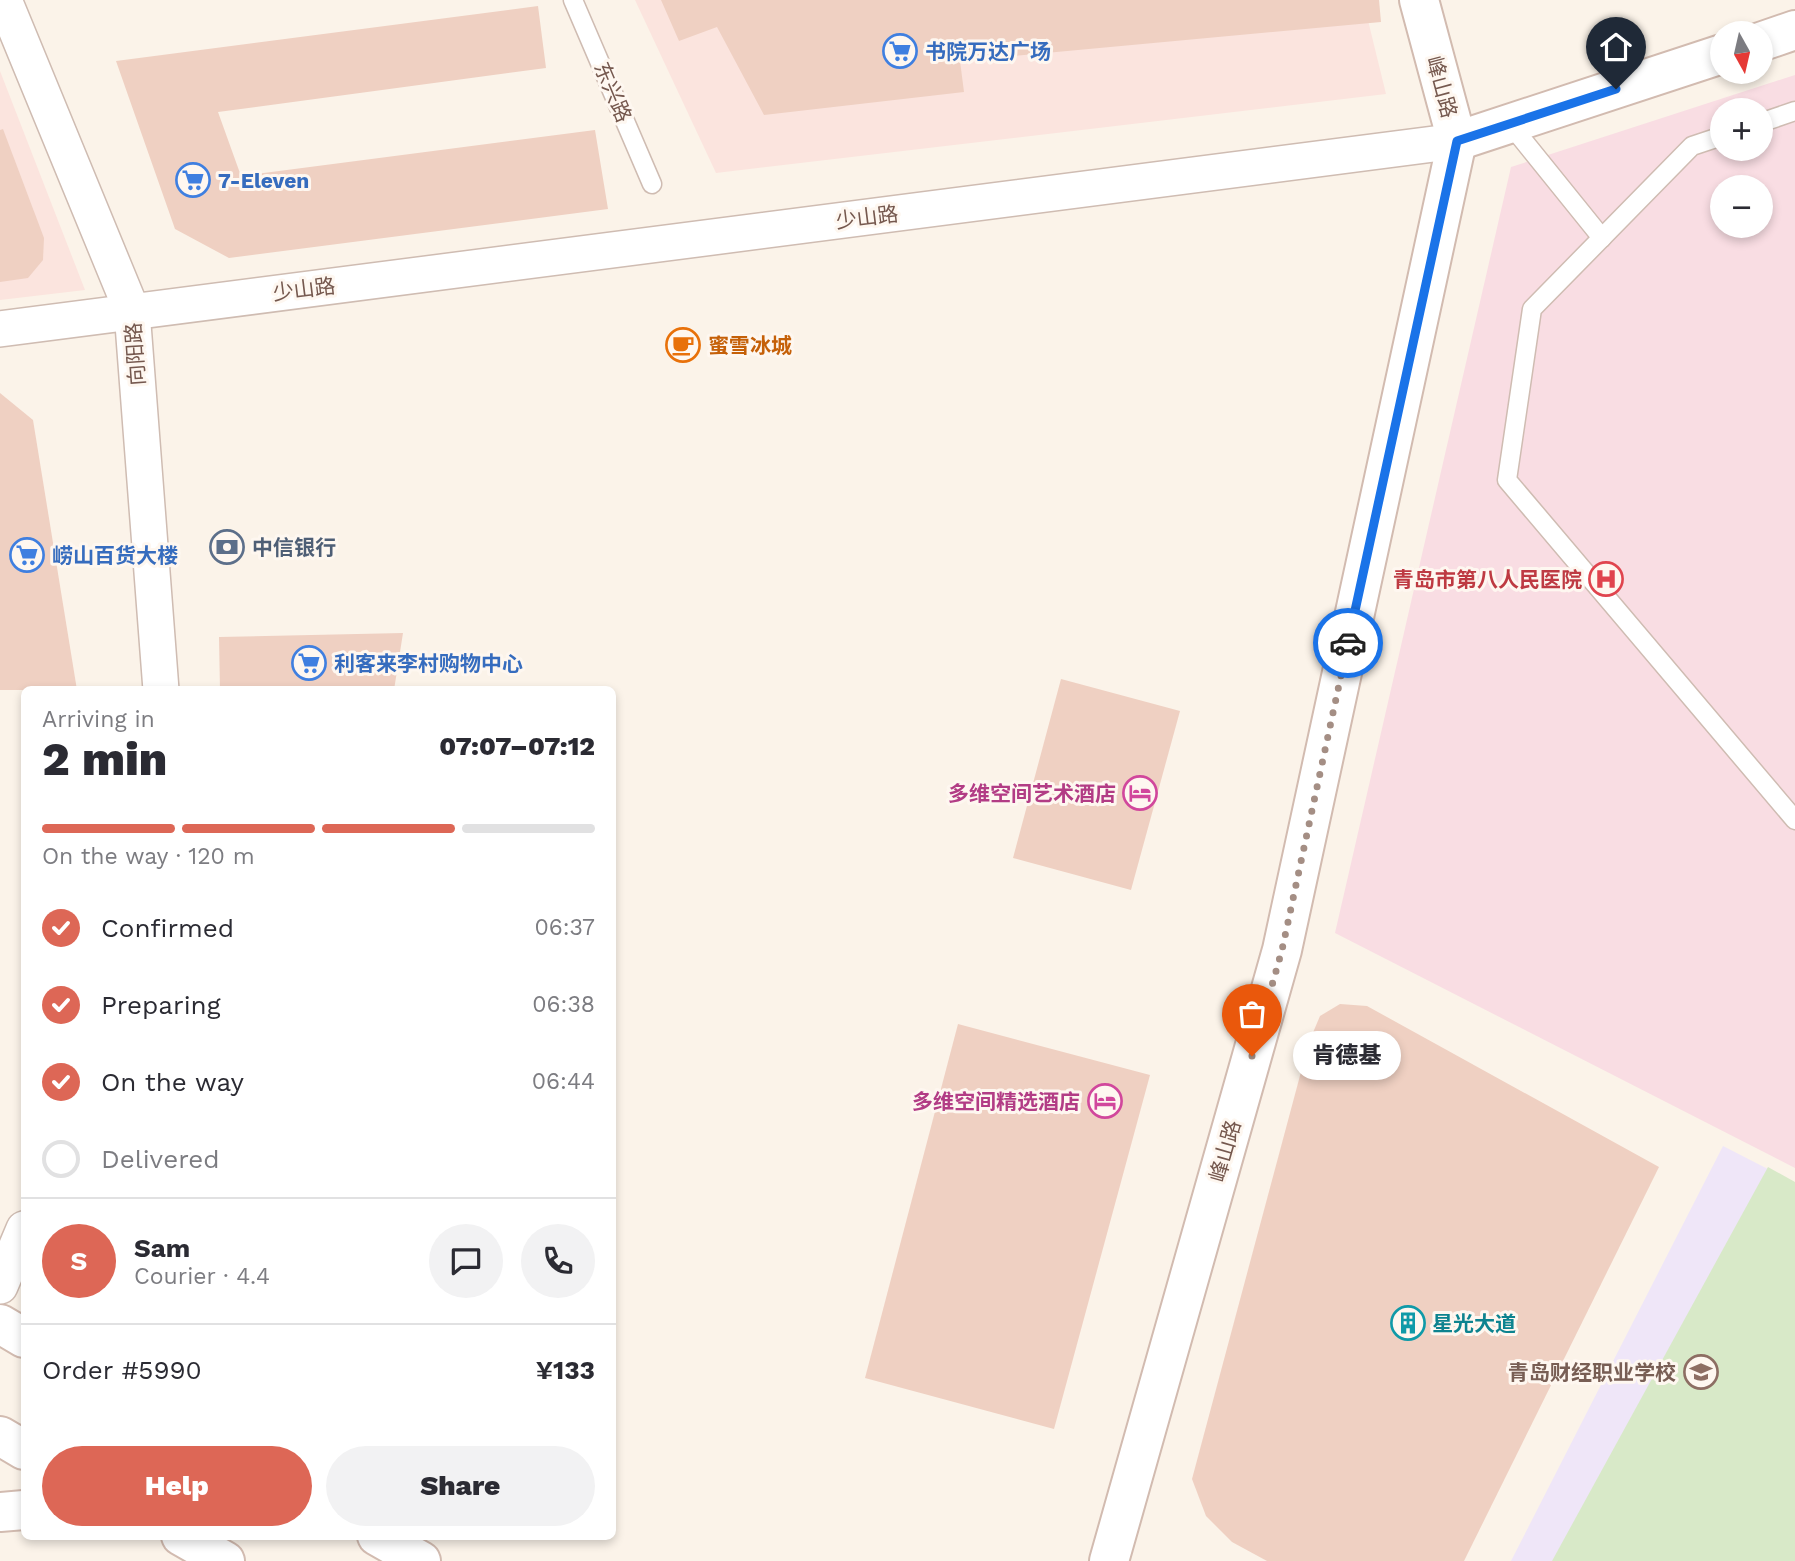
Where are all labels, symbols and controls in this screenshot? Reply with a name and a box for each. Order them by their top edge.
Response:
pin [1586,17,1646,89]
north arrow [1710,21,1773,84]
map controls [1710,21,1773,238]
icon: home [1597,28,1635,66]
supermarket icon: 书院万达广场 [881,32,919,70]
place label: 书院万达广场 [925,39,1051,64]
street label: 峰山路 [1422,53,1462,121]
street label: 东兴路 [589,58,637,126]
button: + [1710,98,1773,161]
supermarket icon: 7-Eleven [174,161,212,199]
place label: 7-Eleven [218,168,309,193]
button: − [1710,175,1773,238]
street label: 少山路 [834,201,900,233]
street label: 少山路 [271,273,337,305]
street label: 向阳路 [120,322,150,386]
cafe icon: 蜜雪冰城 [664,326,702,364]
place label: 蜜雪冰城 [708,333,792,358]
bank icon: 中信银行 [208,528,246,566]
place label: 中信银行 [252,535,336,560]
supermarket icon: 崂山百货大楼 [8,536,46,574]
place label: 崂山百货大楼 [52,543,178,568]
hospital icon: 青岛市第八人民医院 [1587,560,1625,598]
place label: 青岛市第八人民医院 [1393,567,1582,592]
courier [1313,608,1383,678]
icon: car [1329,624,1367,662]
supermarket icon: 利客来李村购物中心 [290,644,328,682]
place label: 利客来李村购物中心 [334,651,523,676]
text: Arriving in [42,706,155,733]
text: 07:07–07:12 [439,731,595,761]
text: 2 min [42,732,167,786]
hotel icon: 多维空间艺术酒店 [1121,774,1159,812]
place label: 多维空间艺术酒店 [948,781,1116,806]
text: On the way · 120 m [42,843,255,870]
icon: check [42,909,80,947]
text: Confirmed [101,913,234,943]
text: 06:37 [535,914,595,941]
pin [1222,984,1282,1056]
icon: check [42,986,80,1024]
text: Preparing [101,990,221,1020]
text: 06:38 [532,991,595,1018]
icon: bag [1233,995,1271,1033]
callout: 肯德基 [1294,1032,1402,1080]
text: 肯德基 [1313,1042,1382,1069]
icon: check [42,1063,80,1101]
text: On the way [101,1067,244,1097]
text: 06:44 [532,1068,595,1095]
hotel icon: 多维空间精选酒店 [1086,1082,1124,1120]
place label: 多维空间精选酒店 [912,1089,1080,1114]
street label: 峰山路 [1204,1117,1246,1185]
text: Delivered [101,1144,220,1174]
button: chat [429,1224,503,1298]
button: phone [521,1224,595,1298]
text: Sam [134,1233,190,1263]
text: S [71,1246,87,1276]
text: Courier · 4.4 [134,1263,270,1290]
building icon: 星光大道 [1389,1304,1427,1342]
place label: 星光大道 [1432,1311,1516,1336]
school or university icon: 青岛财经职业学校 [1682,1353,1720,1391]
text: Order #5990 [42,1355,202,1385]
text: ¥133 [536,1355,595,1385]
place label: 青岛财经职业学校 [1508,1360,1676,1385]
button: Help [42,1446,312,1526]
button: Share [326,1446,595,1526]

